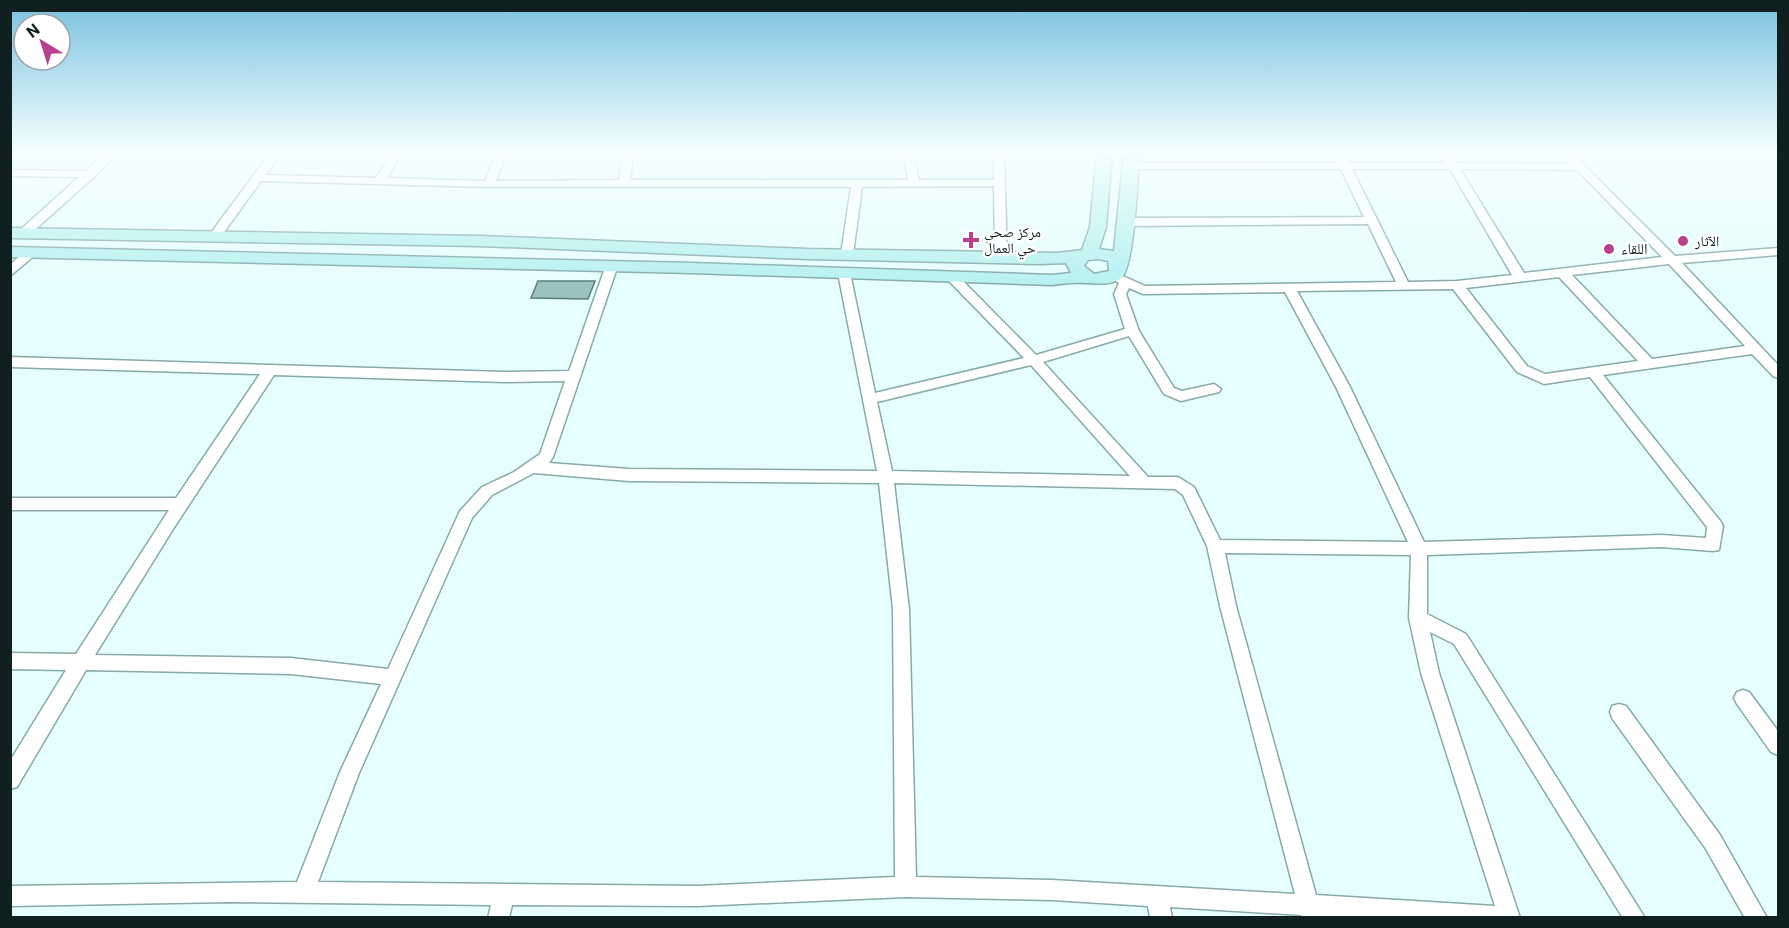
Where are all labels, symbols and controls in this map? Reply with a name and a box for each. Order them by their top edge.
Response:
north arrow [12,12,72,72]
text: N [23,20,43,42]
place label: مركز صحي حي العمال [984,224,1041,260]
marker: مركز صحي حي العمال [962,231,980,249]
place label: الآثار [1694,233,1719,250]
marker: الآثار [1676,234,1690,248]
place label: اللقاء [1621,240,1648,258]
marker: اللقاء [1602,242,1616,256]

